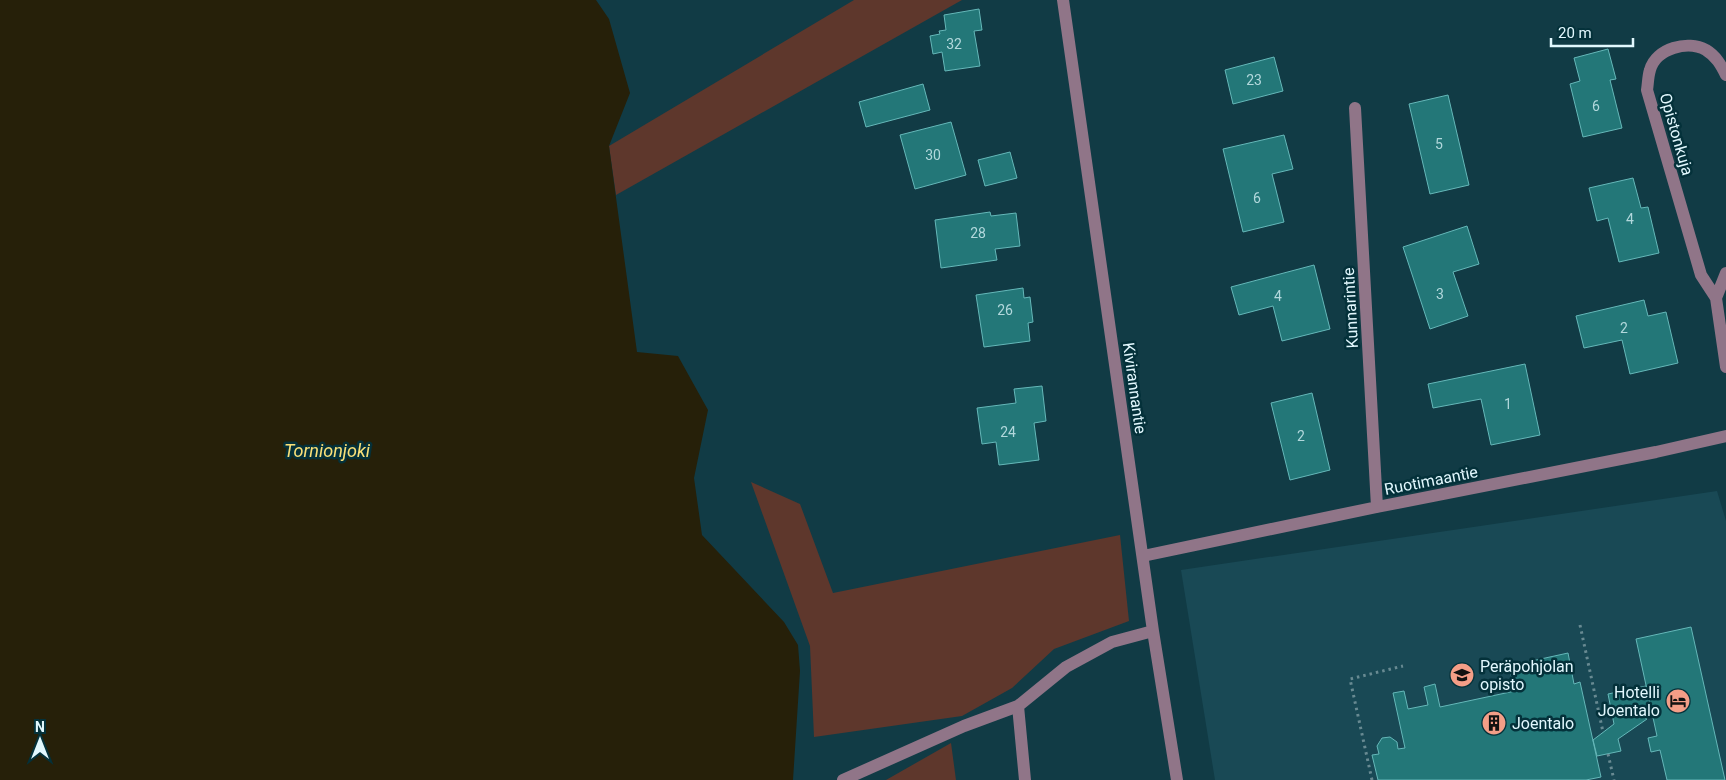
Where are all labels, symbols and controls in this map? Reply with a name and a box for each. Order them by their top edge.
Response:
scale bar [1551,15,1634,47]
text: 20 m [1558,24,1592,42]
house number: 32 [946,36,962,52]
house number: 23 [1246,72,1262,88]
street label: Opistonkuja [1656,91,1697,177]
house number: 6 [1592,98,1600,114]
house number: 5 [1435,136,1443,152]
house number: 30 [925,147,941,163]
house number: 6 [1253,190,1261,206]
house number: 4 [1626,211,1634,227]
house number: 28 [970,225,986,241]
street label: Kunnarintie [1339,267,1362,349]
house number: 3 [1436,286,1444,302]
house number: 4 [1274,288,1282,304]
house number: 26 [997,302,1013,318]
house number: 2 [1620,320,1628,336]
street label: Kivirannantie [1119,341,1150,435]
house number: 1 [1504,396,1512,412]
house number: 24 [1000,424,1016,440]
house number: 2 [1297,428,1305,444]
water label: Tornionjoki [284,440,371,461]
street label: Ruotimaantie [1383,462,1479,499]
place label: Peräpohjolan opisto [1480,657,1574,694]
school or university icon: Peräpohjolan opisto [1449,662,1475,688]
place label: Hotelli Joentalo [1598,683,1660,720]
hotel icon: Hotelli Joentalo [1665,688,1691,714]
building icon: Joentalo [1481,710,1507,736]
place label: Joentalo [1512,714,1574,733]
north arrow [15,715,65,765]
text: N [35,719,45,735]

